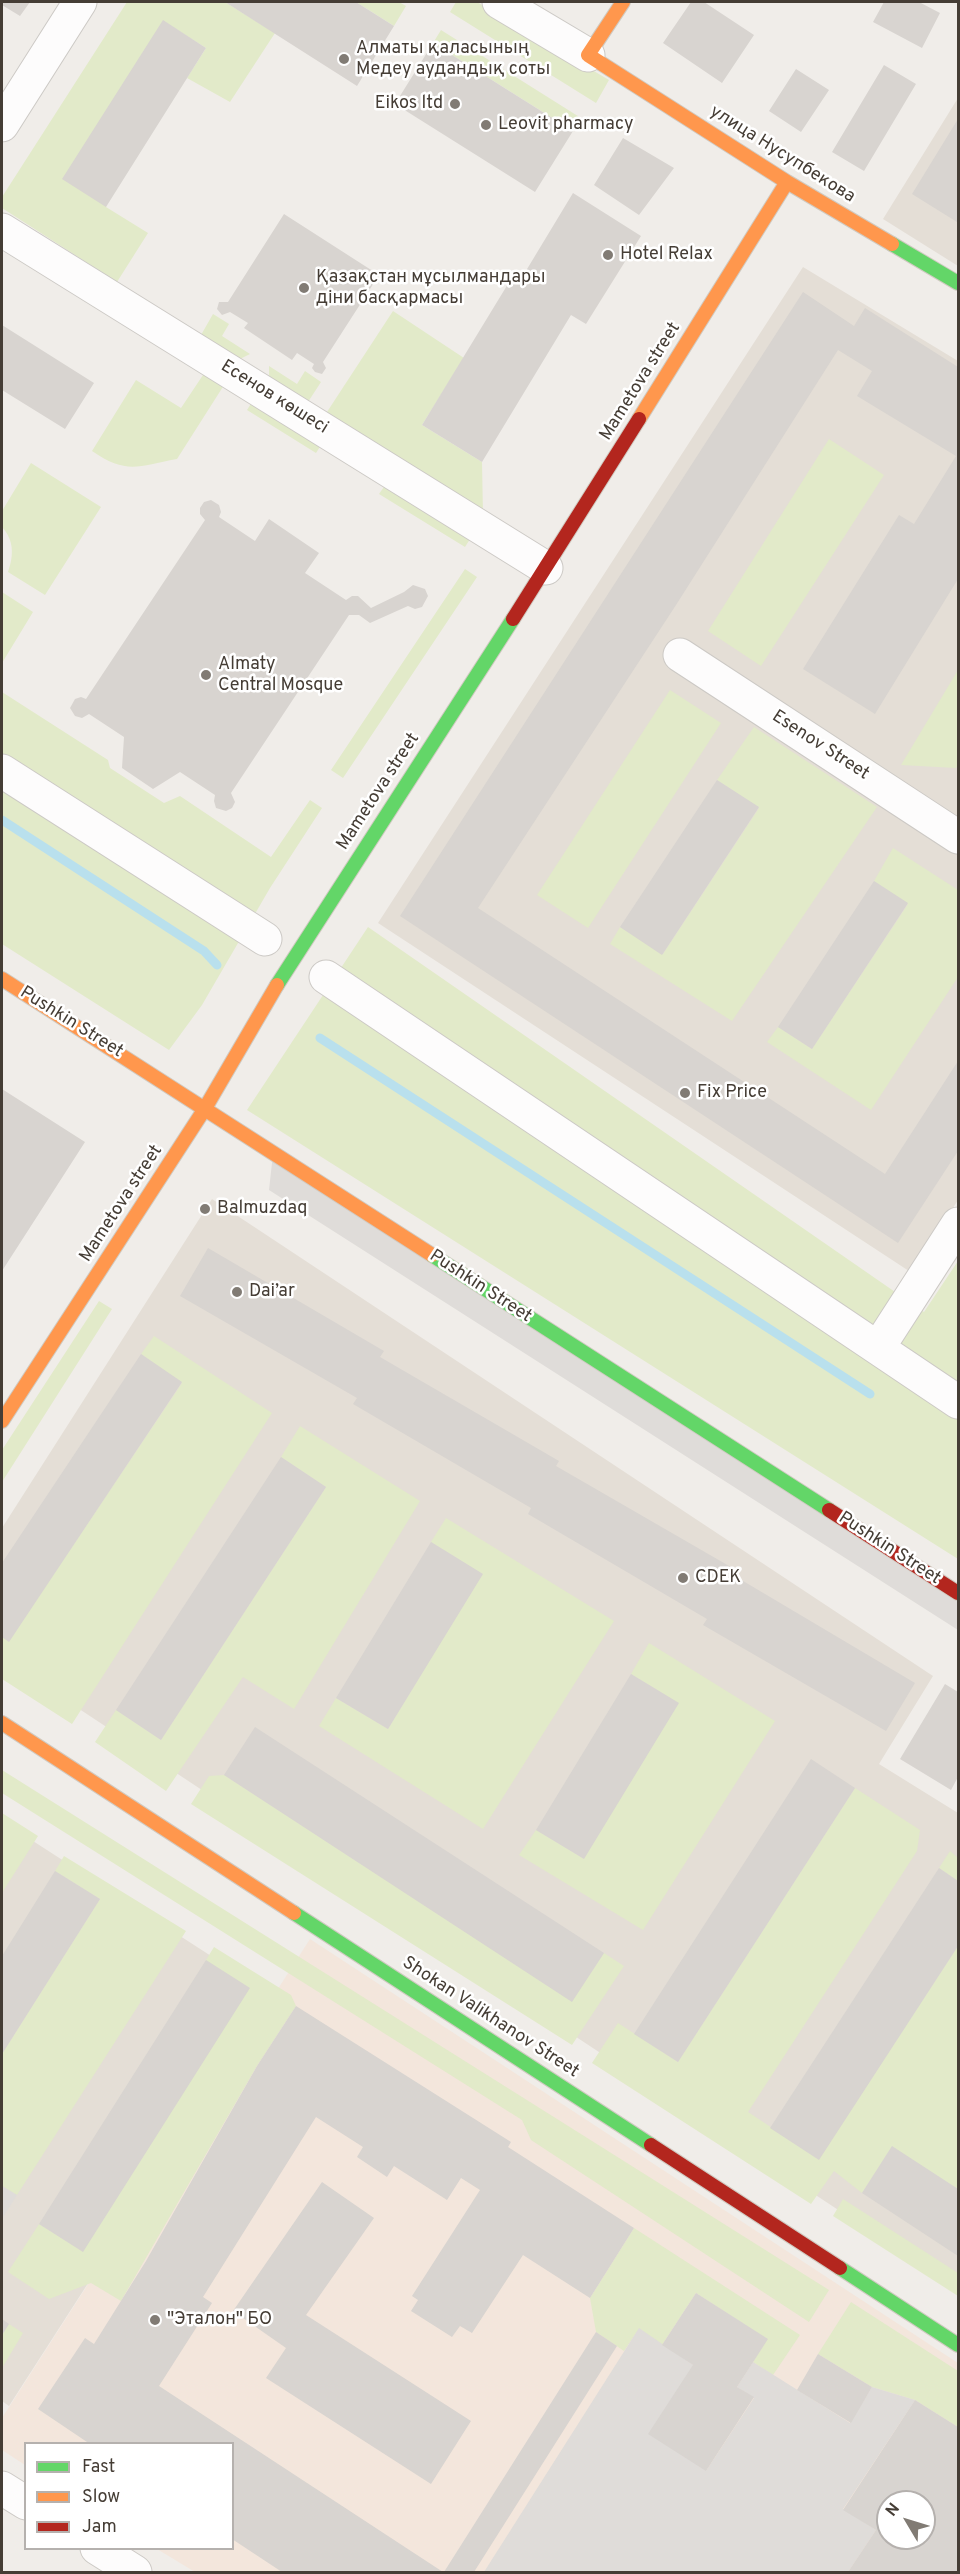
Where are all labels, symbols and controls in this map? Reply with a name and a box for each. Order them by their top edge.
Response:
place label: Алматы қаласының Медеу аудандық соты [356,38,550,80]
marker: Алматы қаласының Медеу аудандық соты [337,52,351,66]
place label: Eikos ltd [375,93,443,115]
marker: Eikos ltd [448,97,462,111]
street label: улица Нусупбекова [705,101,859,209]
place label: Leovit pharmacy [498,114,634,136]
marker: Leovit pharmacy [479,118,493,132]
place label: Hotel Relax [620,244,713,266]
marker: Hotel Relax [601,248,615,262]
place label: Қазақстан мұсылмандары діни басқармасы [316,267,545,310]
marker: Қазақстан мұсылмандары діни басқармасы [297,281,311,295]
street label: Mametovа street [596,319,686,445]
street label: Есенов көшесі [216,356,332,440]
place label: Almaty Central Mosque [218,654,343,696]
marker: Almaty Central Mosque [199,668,213,682]
street label: Esenov Street [767,706,873,786]
street label: Mametovа street [333,729,425,855]
street label: Pushkin Street [15,983,127,1063]
place label: Fix Price [697,1082,767,1104]
marker: Fix Price [678,1086,692,1100]
street label: Mametovа street [76,1141,168,1267]
place label: Balmuzdaq [217,1198,307,1220]
marker: Balmuzdaq [198,1202,212,1216]
street label: Pushkin Street [425,1246,535,1328]
place label: Dai’ar [249,1281,295,1303]
marker: Dai’ar [230,1285,244,1299]
street label: Pushkin Street [834,1508,944,1590]
place label: CDEK [695,1567,741,1589]
marker: CDEK [676,1571,690,1585]
street label: Shokan Valikhanov Street [398,1953,582,2083]
place label: "Эталон" БО [167,2309,272,2331]
marker: "Эталон" БО [148,2313,162,2327]
legend [24,2442,234,2550]
text: Fast [82,2456,115,2479]
text: Slow [82,2486,120,2509]
north arrow [876,2490,936,2550]
text: N [882,2499,905,2521]
text: Jam [82,2516,117,2539]

